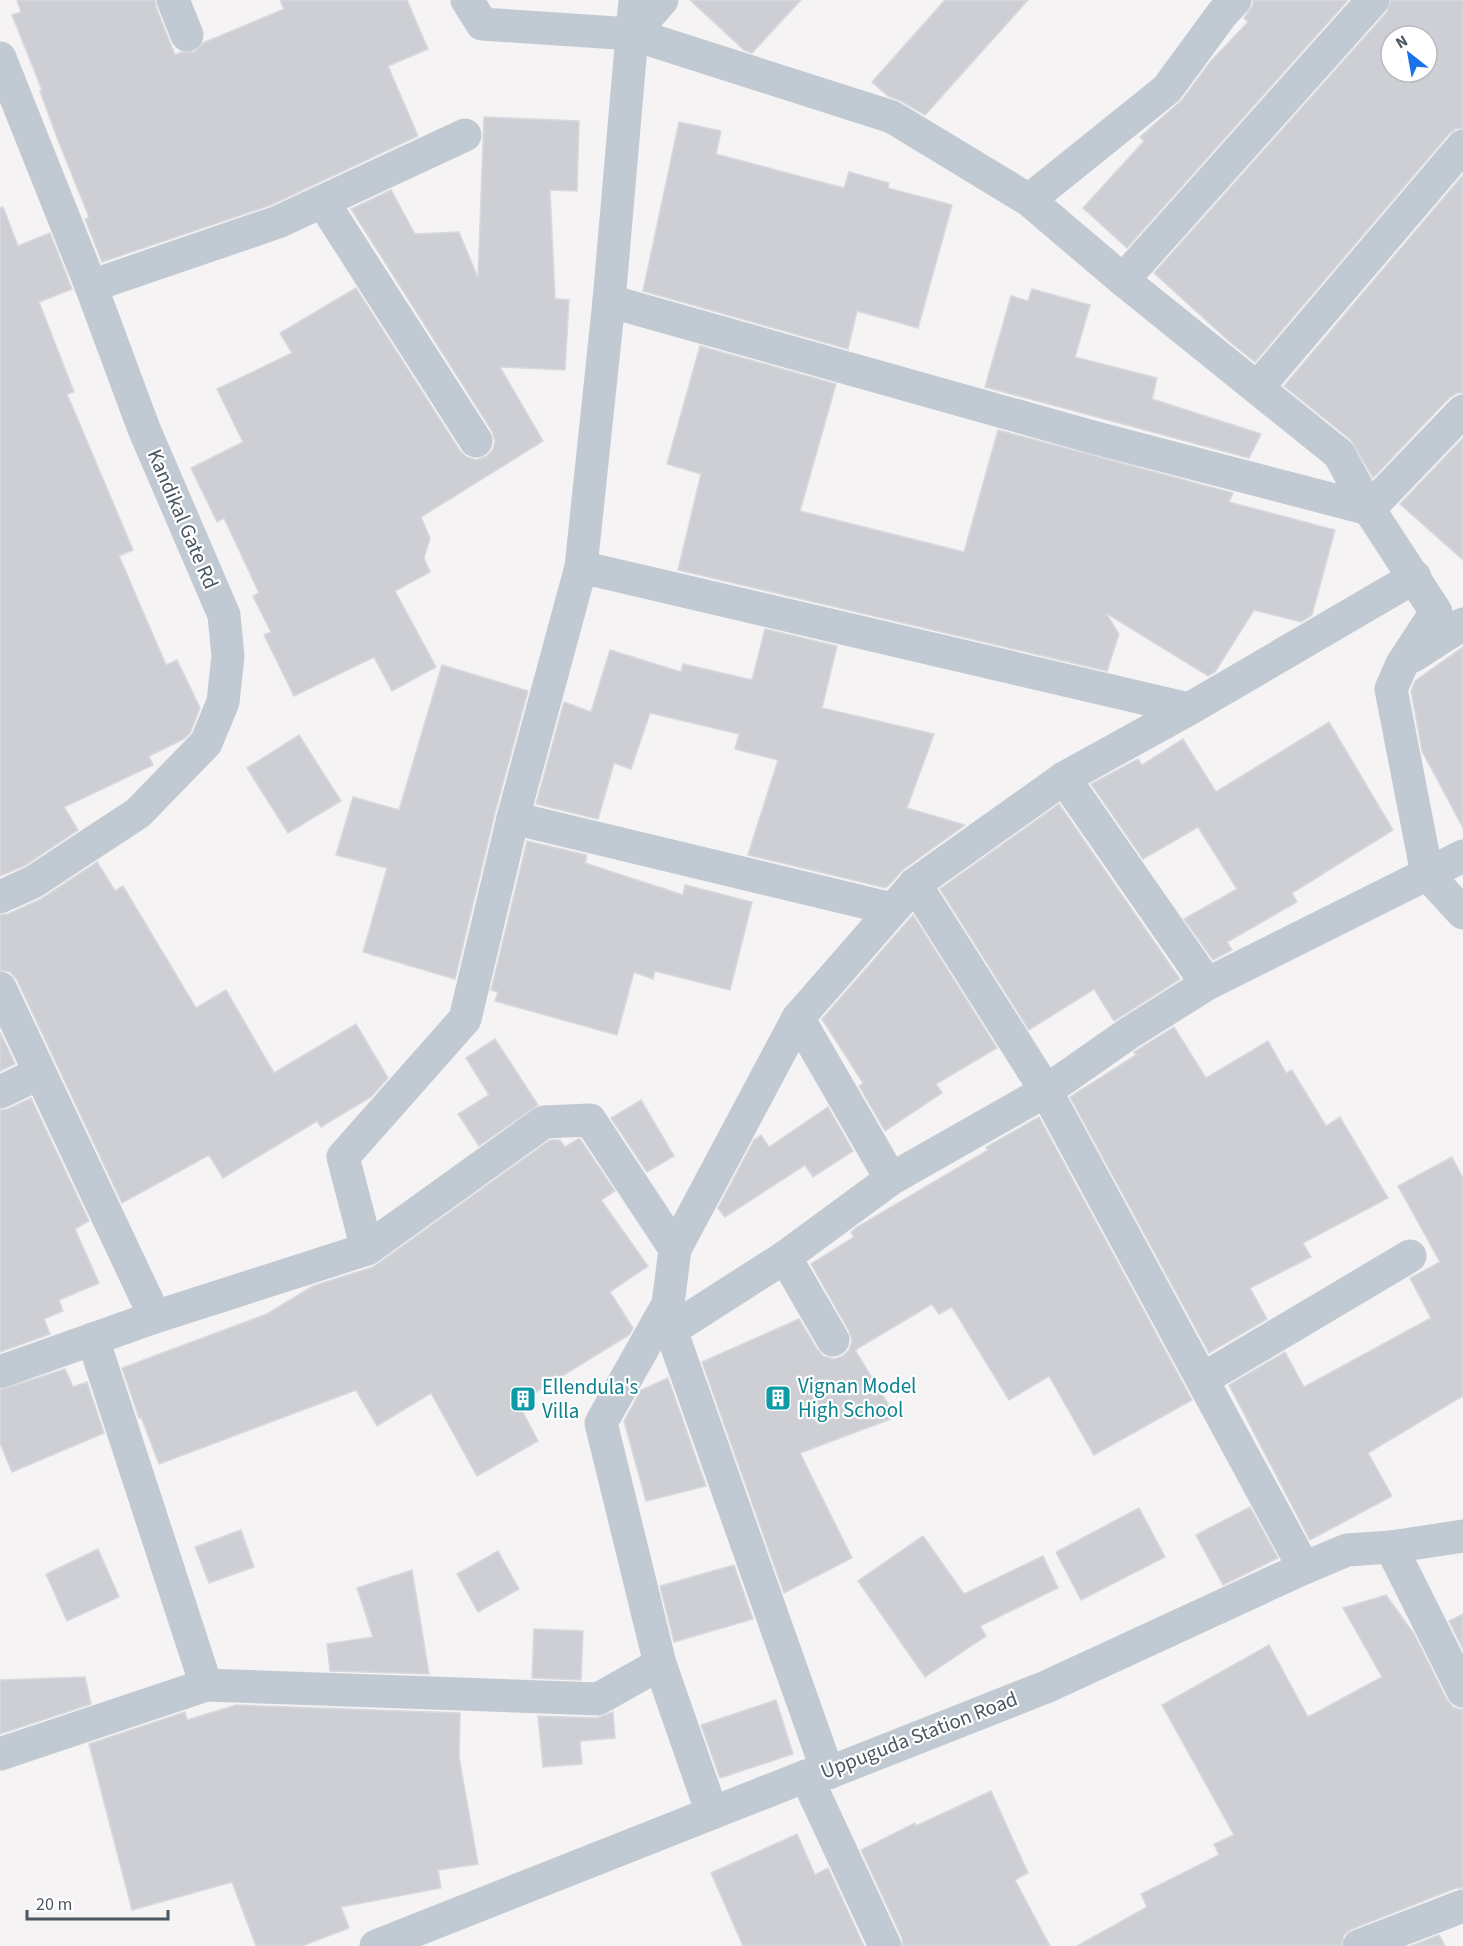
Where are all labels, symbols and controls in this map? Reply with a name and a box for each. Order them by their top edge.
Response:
north arrow [1379,24,1439,84]
text: N [1392,30,1412,54]
street label: Kandikal Gate Rd [140,444,226,594]
place label: Vignan Model High School [798,1371,916,1425]
place label: Ellendula's Villa [542,1372,639,1426]
building icon: Vignan Model High School [763,1383,793,1413]
building icon: Ellendula's Villa [508,1384,538,1414]
street label: Uppuguda Station Road [816,1684,1022,1786]
scale bar [27,1883,168,1921]
text: 20 m [36,1892,72,1917]

